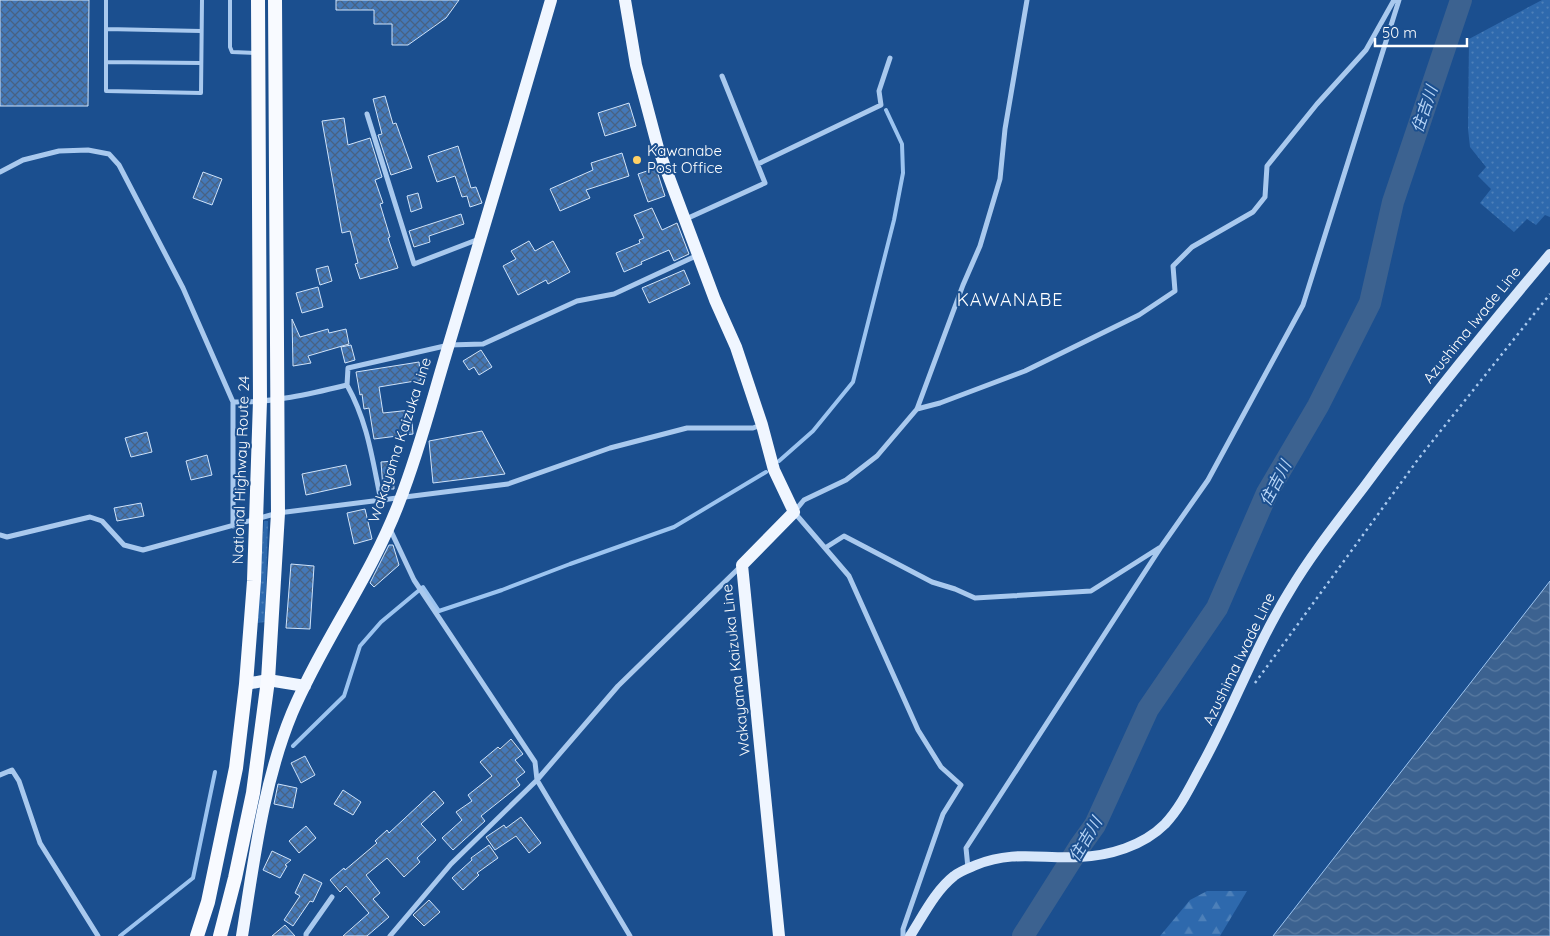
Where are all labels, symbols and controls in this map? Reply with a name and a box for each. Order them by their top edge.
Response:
scale bar [1375,15,1468,47]
text: 50 m [1382,23,1417,42]
water label: 住吉川 [1407,81,1442,135]
place label: Kawanabe Post Office [647,141,723,177]
marker: Kawanabe Post Office [631,154,643,166]
street label: Azushima Iwade Line [1419,262,1525,387]
district label: KAWANABE [957,288,1063,311]
street label: Wakayama Kaizuka Line [364,355,435,525]
street label: National Highway Route 24 [228,375,253,565]
water label: 住吉川 [1255,455,1296,509]
street label: Wakayama Kaizuka Line [717,583,754,757]
street label: Azushima Iwade Line [1198,589,1279,728]
water label: 住吉川 [1064,812,1107,865]

